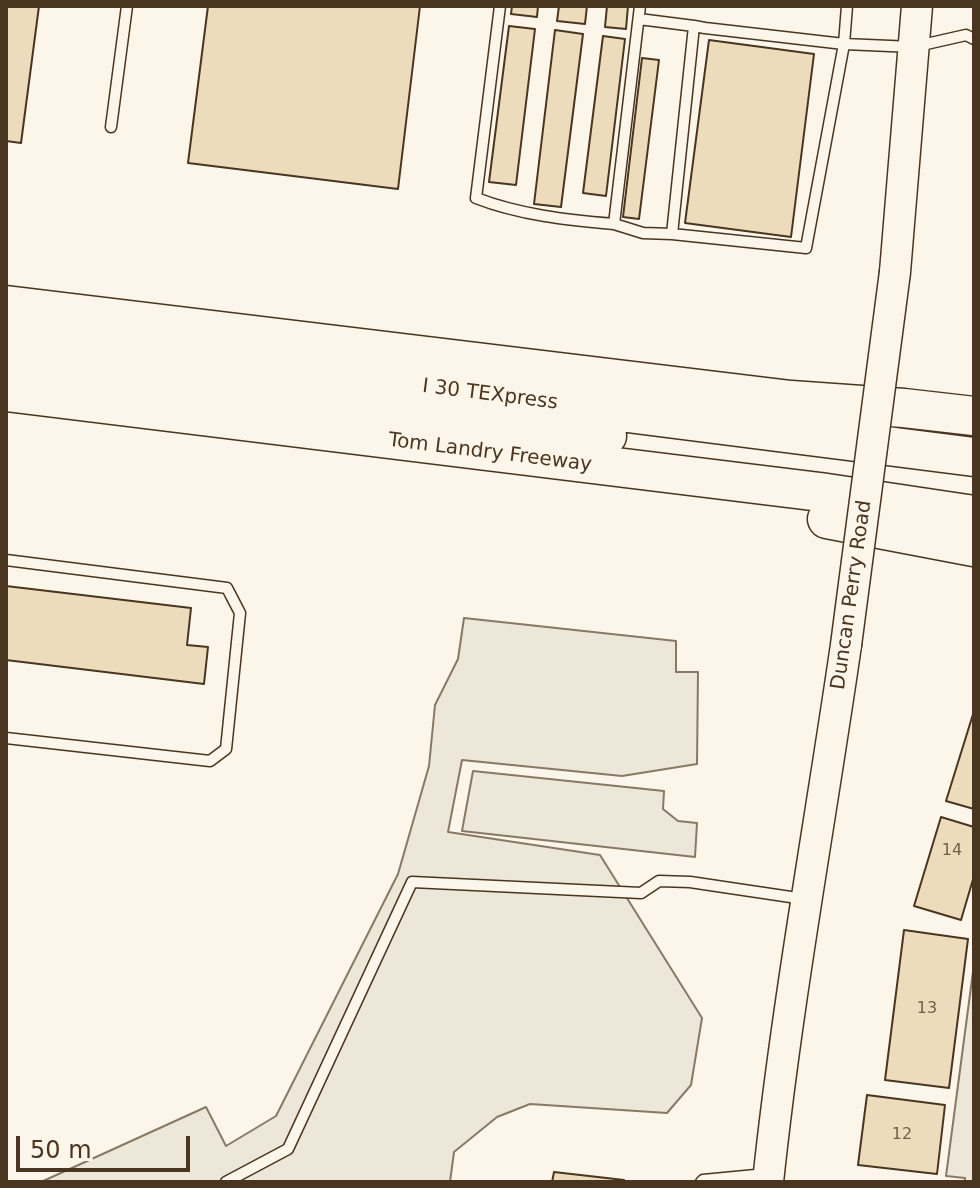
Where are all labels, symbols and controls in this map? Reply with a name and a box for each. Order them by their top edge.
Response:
street label: I 30 TEXpress [421,375,559,415]
street label: Tom Landry Freeway [387,429,593,477]
street label: Duncan Perry Road [827,499,877,691]
house number: 14 [942,841,962,861]
house number: 13 [917,999,937,1019]
scale bar [20,1120,194,1170]
house number: 12 [892,1125,912,1145]
text: 50 m [30,1136,92,1164]

